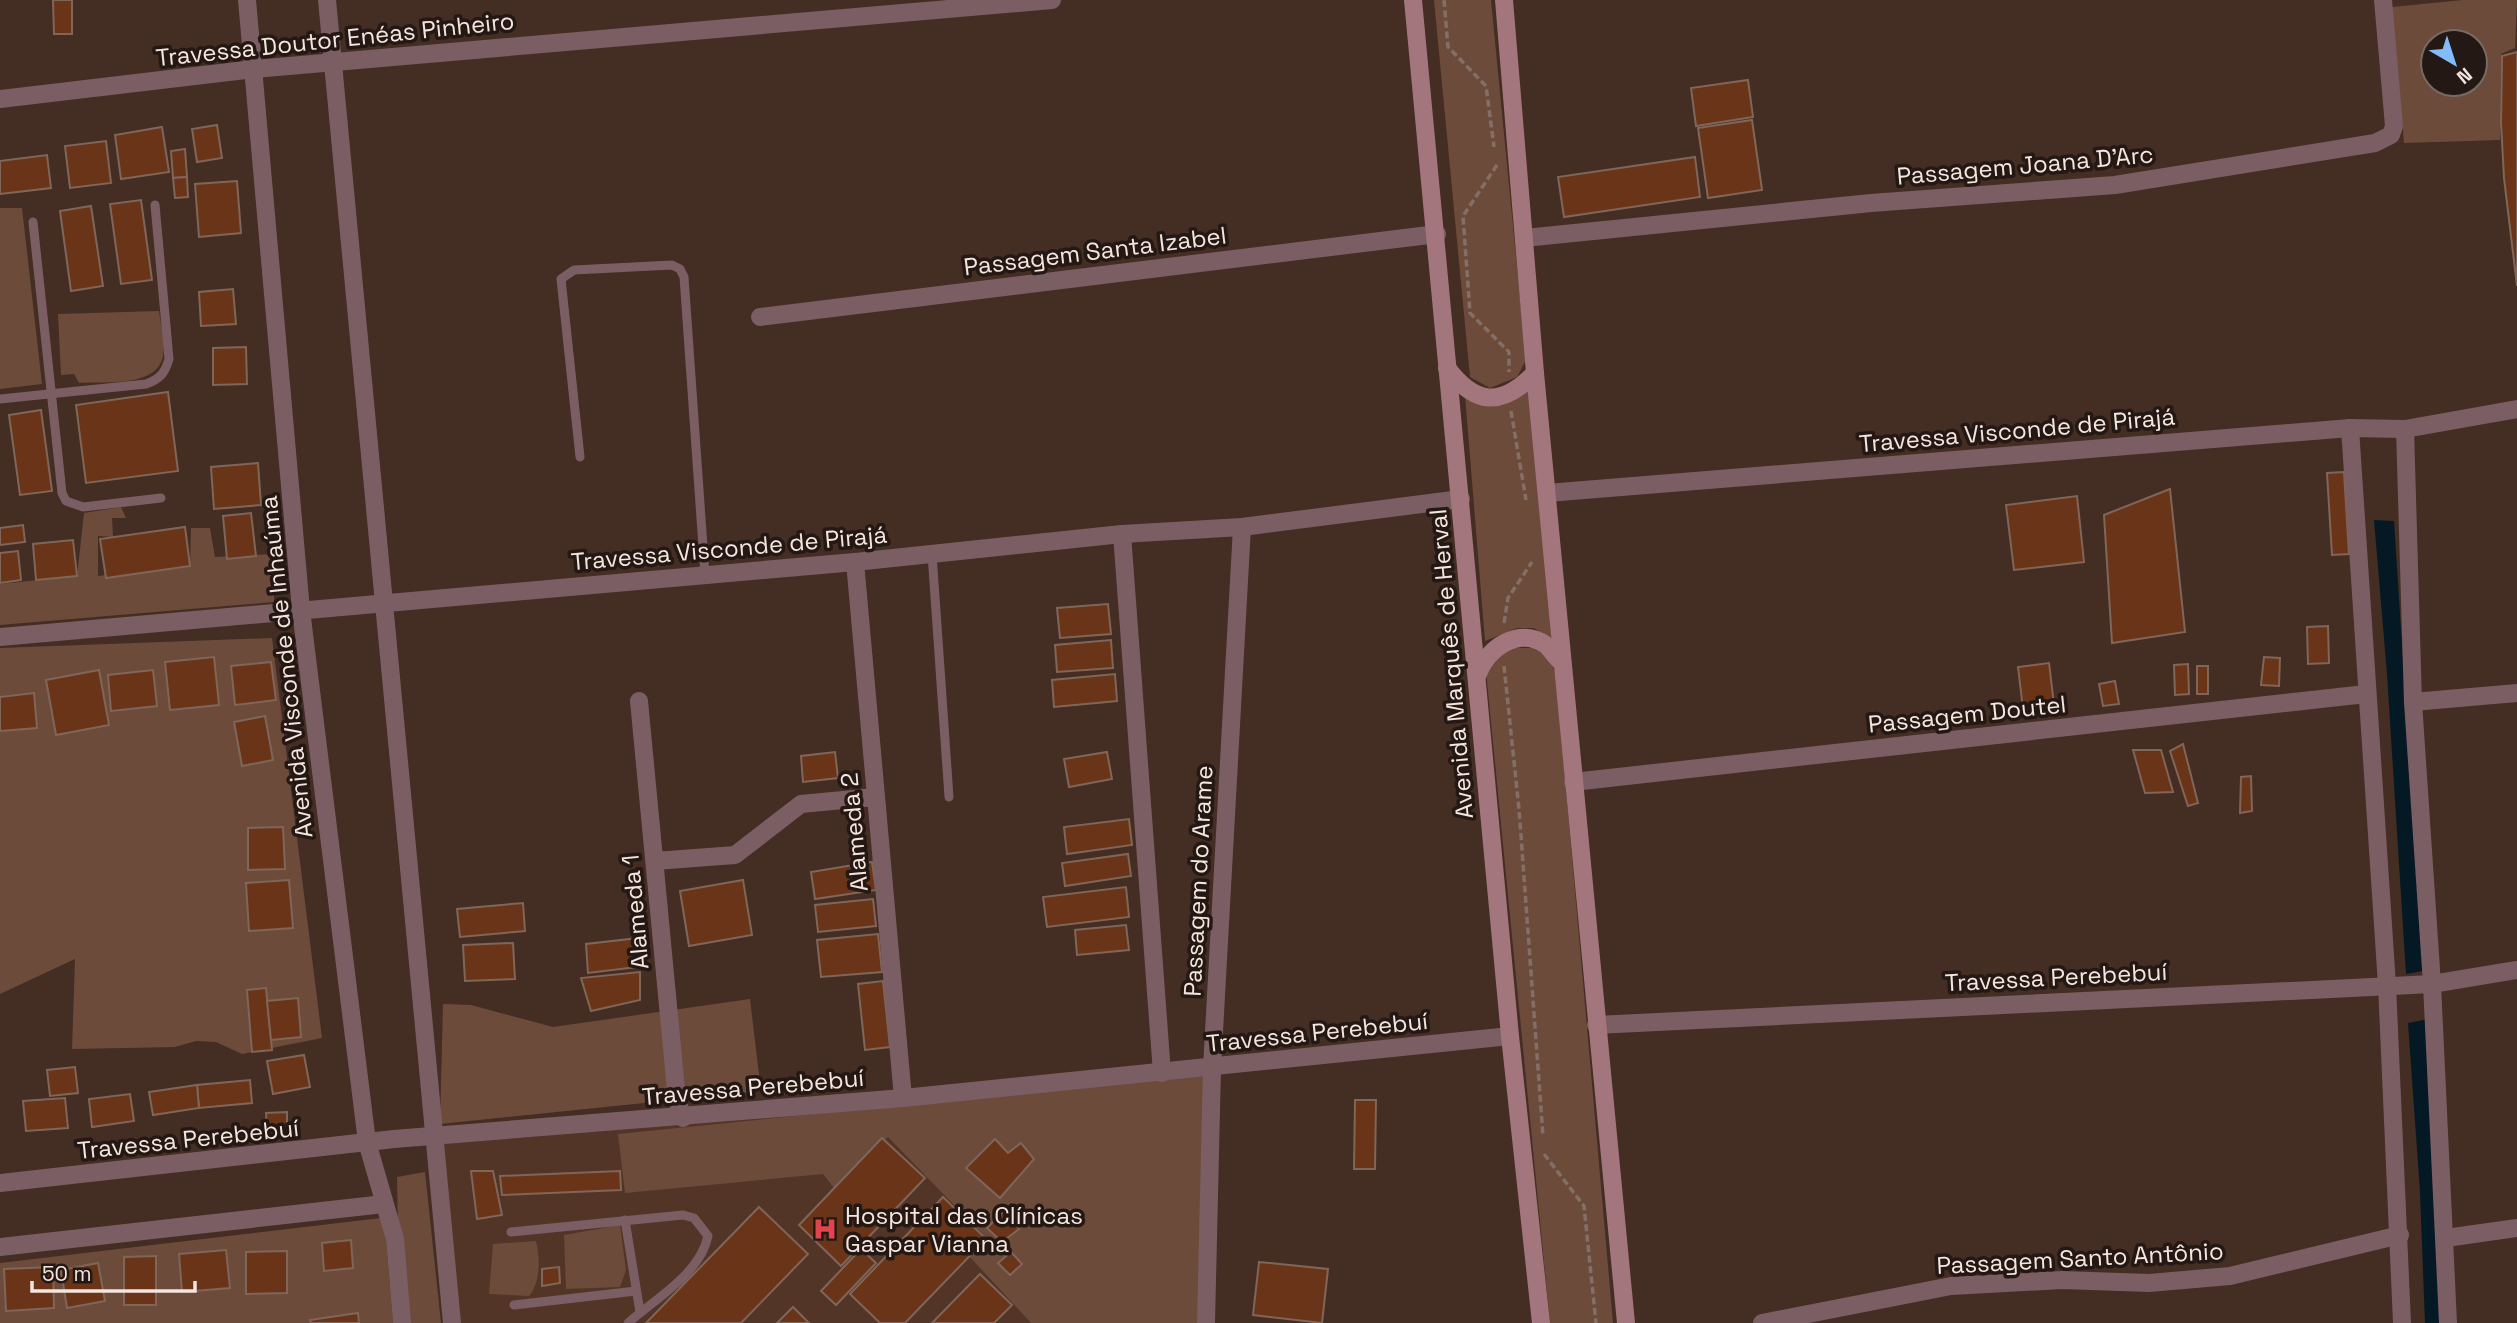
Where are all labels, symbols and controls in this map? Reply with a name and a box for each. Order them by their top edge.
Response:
street label: Travessa Doutor Enéas Pinheiro [154,5,516,73]
north arrow [2419,28,2489,98]
text: N [2452,62,2477,90]
street label: Passagem Joana D'Arc [1895,138,2155,192]
street label: Passagem Santa Izabel [962,220,1228,282]
street label: Travessa Visconde de Pirajá [1858,401,2176,459]
street label: Avenida Visconde de Inhaúma [253,494,319,840]
street label: Avenida Marquês de Herval [1422,508,1480,820]
street label: Travessa Visconde de Pirajá [570,519,888,577]
street label: Passagem Doutel [1866,688,2068,740]
street label: Passagem do Arame [1176,765,1220,997]
street label: Alameda 2 [833,771,875,893]
street label: Alameda 1 [615,853,655,971]
street label: Travessa Perebebuí [1944,956,2168,998]
street label: Travessa Perebebuí [1205,1005,1429,1059]
street label: Travessa Perebebuí [641,1062,865,1112]
street label: Travessa Perebebuí [76,1112,300,1166]
place label: Hospital das Clínicas Gaspar Vianna [845,1200,1083,1259]
hospital icon: Hospital das Clínicas Gaspar Vianna [811,1215,839,1243]
street label: Passagem Santo Antônio [1936,1235,2224,1281]
scale bar [32,1250,194,1294]
text: 50 m [42,1260,92,1287]

